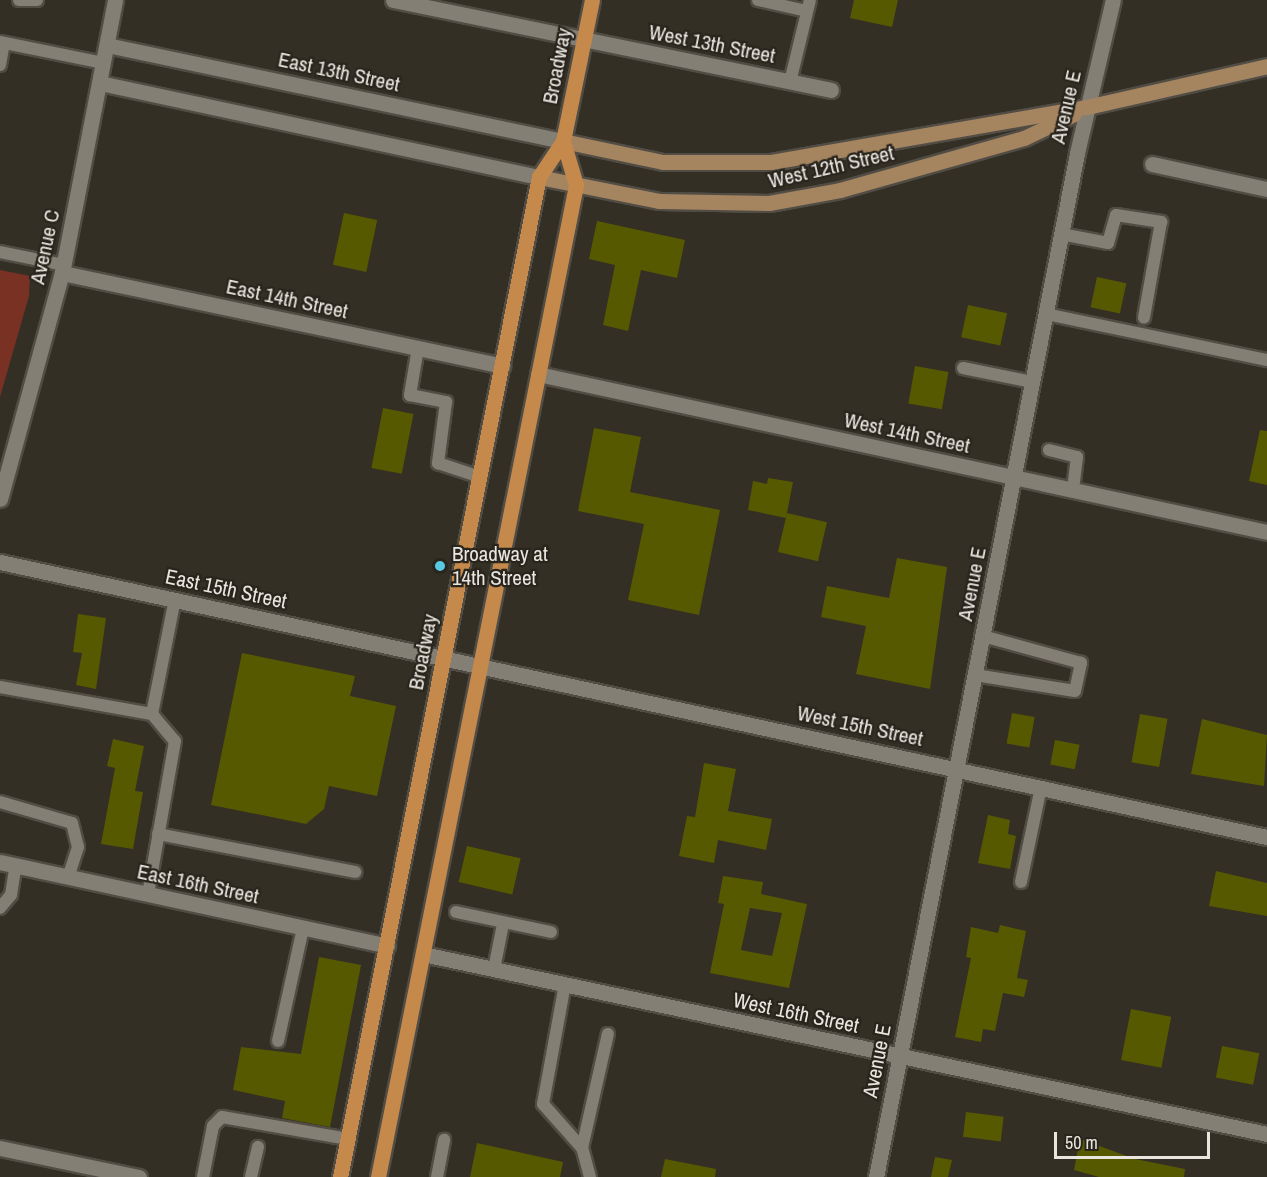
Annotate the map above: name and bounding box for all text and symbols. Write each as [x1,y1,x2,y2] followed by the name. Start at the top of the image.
[647,19,777,69] street label: West 13th Street
[537,26,577,106] street label: Broadway
[276,47,402,97] street label: East 13th Street
[1045,68,1087,146] street label: Avenue E
[766,140,896,194] street label: West 12th Street
[25,208,65,286] street label: Avenue C
[224,274,350,324] street label: East 14th Street
[842,407,972,459] street label: West 14th Street
[452,541,548,591] place label: Broadway at 14th Street
[953,545,991,623] street label: Avenue E
[433,559,447,573] marker: Broadway at 14th Street
[163,564,289,614] street label: East 15th Street
[403,612,443,692] street label: Broadway
[795,700,925,752] street label: West 15th Street
[135,859,261,909] street label: East 16th Street
[731,987,861,1039] street label: West 16th Street
[858,1022,896,1100] street label: Avenue E
[1057,1120,1213,1158] scale bar
[1065,1130,1098,1155] text: 50 m

